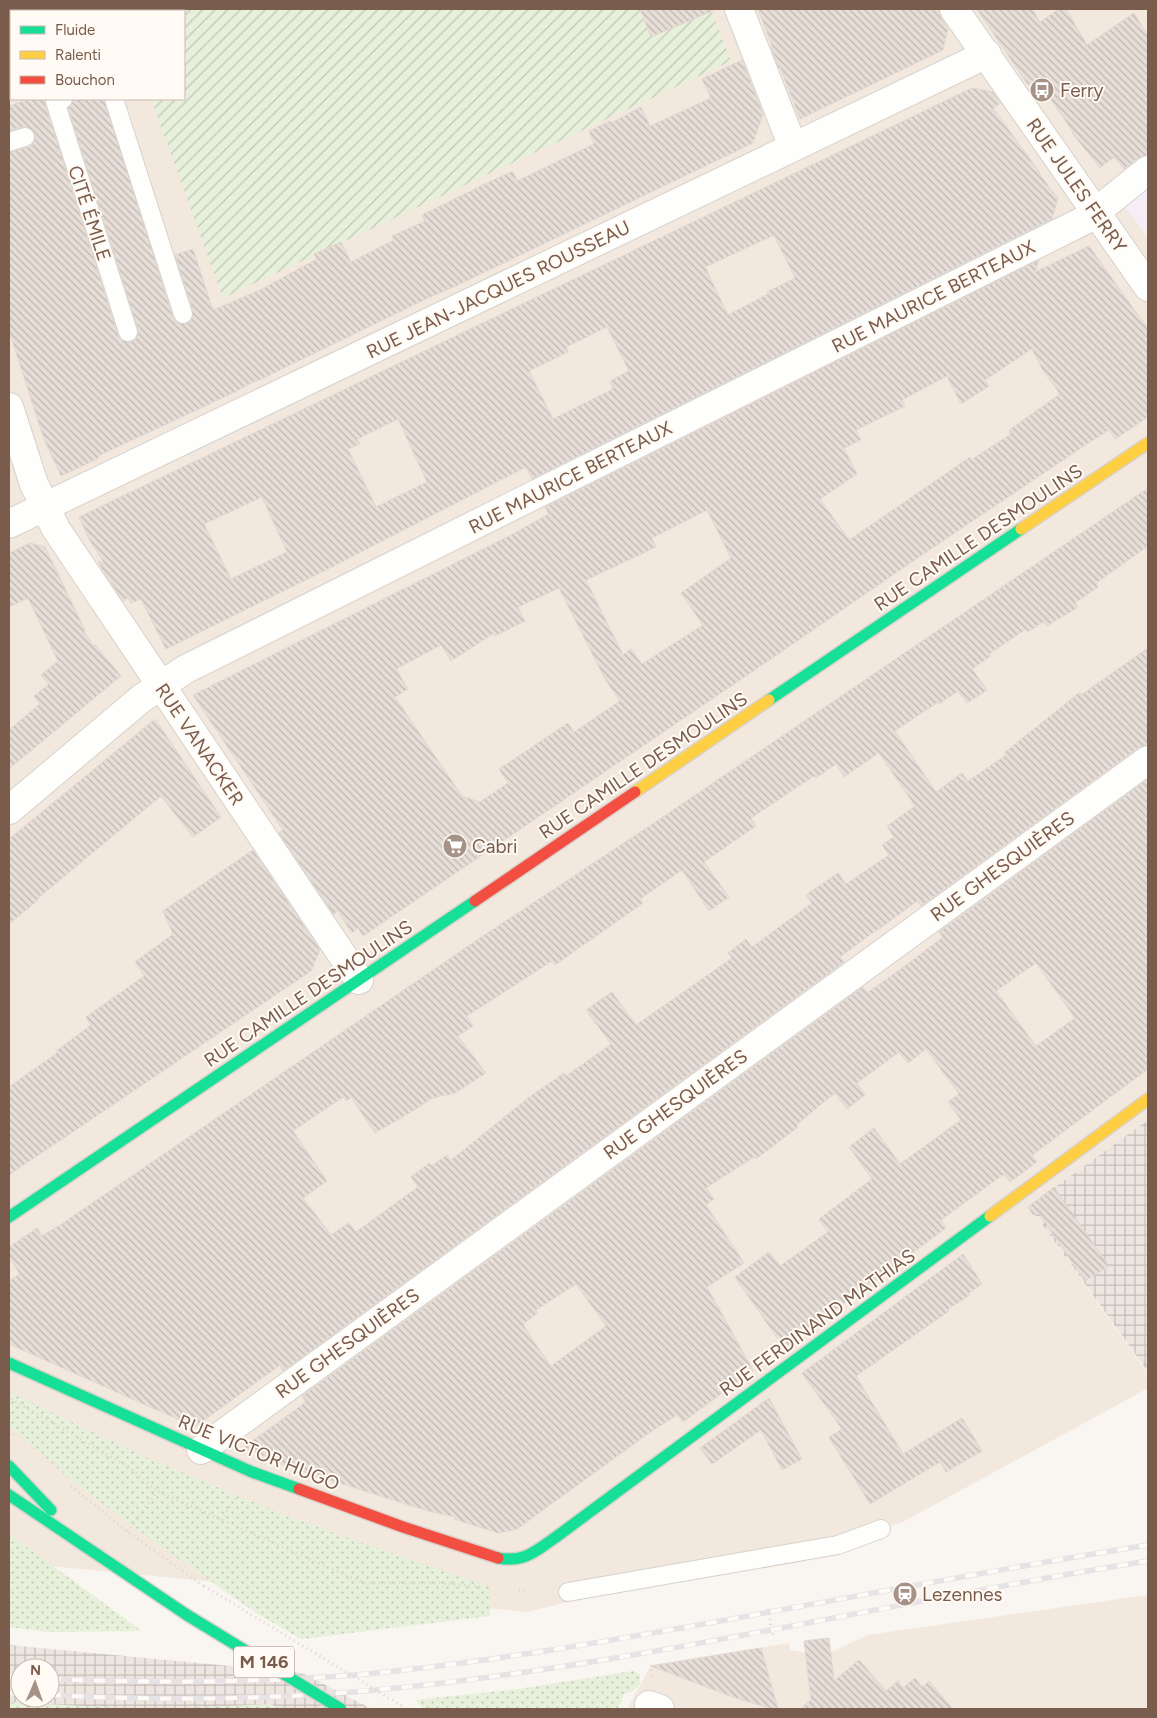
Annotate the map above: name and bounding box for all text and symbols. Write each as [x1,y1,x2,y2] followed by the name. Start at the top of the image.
[10,10,185,100] legend
[55,21,95,39] text: Fluide
[55,46,101,64] text: Ralenti
[55,71,115,89] text: Bouchon
[1029,77,1055,103] bus stop icon: Ferry
[1060,79,1103,102] place label: Ferry
[1022,114,1132,257] street label: RUE JULES FERRY
[63,163,116,264] street label: CITÉ ÉMILE
[363,215,634,363] street label: RUE JEAN-JACQUES ROUSSEAU
[828,235,1039,358] street label: RUE MAURICE BERTEAUX
[465,416,676,539] street label: RUE MAURICE BERTEAUX
[870,459,1087,616] street label: RUE CAMILLE DESMOULINS
[150,679,249,810] street label: RUE VANACKER
[535,687,752,844] street label: RUE CAMILLE DESMOULINS
[926,806,1079,926] street label: RUE GHESQUIÈRES
[442,833,468,859] supermarket icon: Cabri
[472,835,517,858] place label: Cabri
[200,915,417,1072] street label: RUE CAMILLE DESMOULINS
[599,1044,752,1164] street label: RUE GHESQUIÈRES
[715,1244,920,1401] street label: RUE FERDINAND MATHIAS
[271,1283,424,1403] street label: RUE GHESQUIÈRES
[175,1410,343,1495] street label: RUE VICTOR HUGO
[892,1581,918,1607] station icon: Lezennes
[922,1583,1003,1606] place label: Lezennes
[234,1646,294,1678] road number: M 146
[10,1658,60,1708] north arrow
[30,1662,41,1679] text: N

